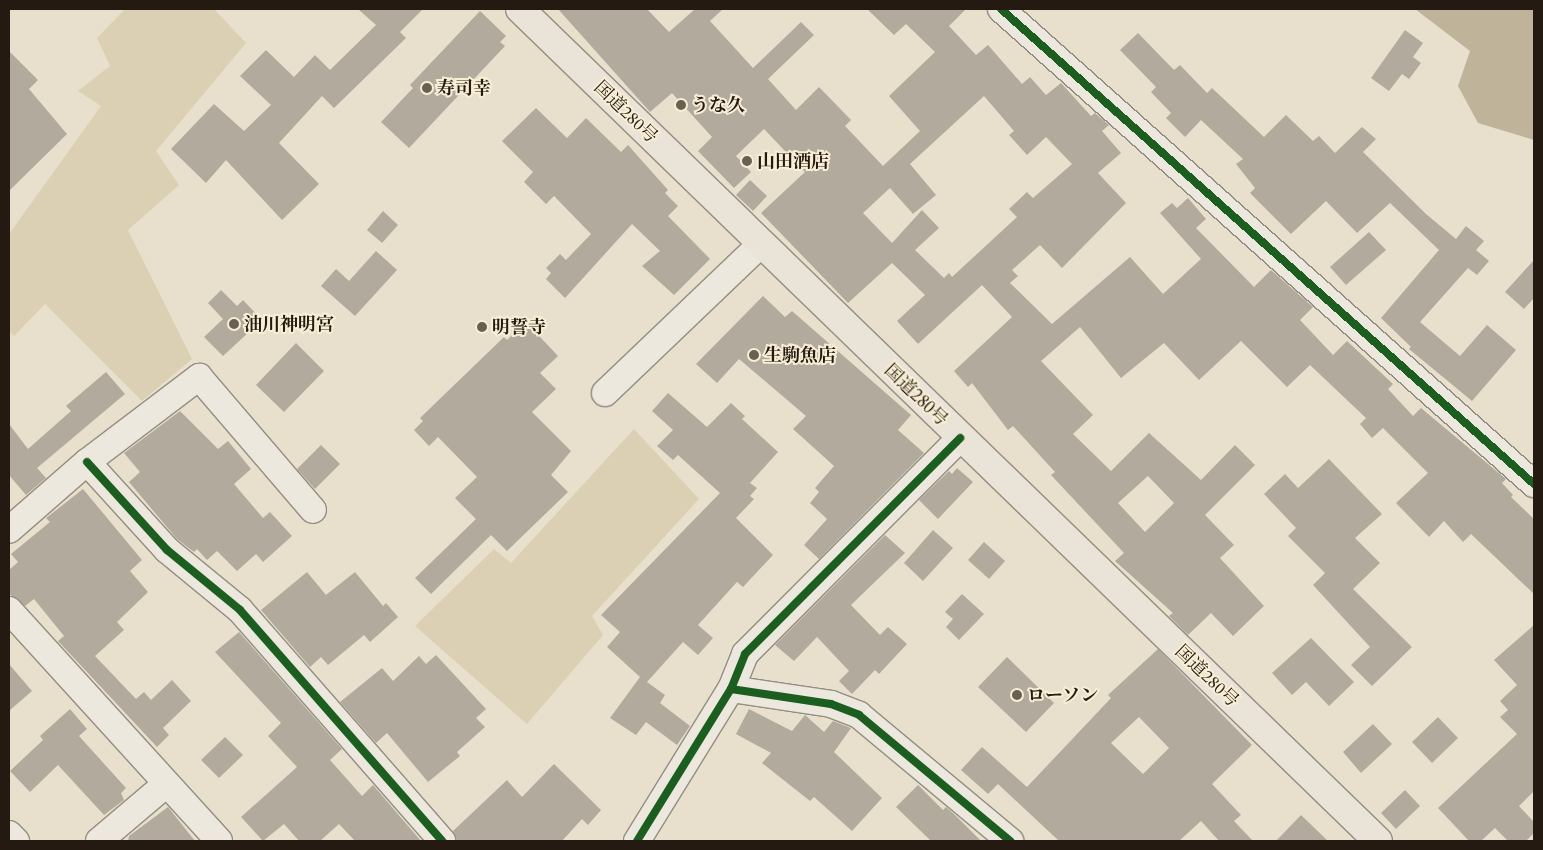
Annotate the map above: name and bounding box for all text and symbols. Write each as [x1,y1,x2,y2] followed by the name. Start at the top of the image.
[590,76,662,148] street label: 国道280号
[437,77,491,99] place label: 寿司幸
[421,82,433,94] marker: 寿司幸
[691,94,745,116] place label: うな久
[675,99,687,111] marker: うな久
[757,150,829,172] place label: 山田酒店
[741,155,753,167] marker: 山田酒店
[244,313,334,335] place label: 油川神明宮
[492,316,546,338] place label: 明誓寺
[228,318,240,330] marker: 油川神明宮
[476,321,488,333] marker: 明誓寺
[764,344,836,366] place label: 生駒魚店
[748,349,760,361] marker: 生駒魚店
[880,359,952,431] street label: 国道280号
[1171,640,1243,712] street label: 国道280号
[1027,684,1099,706] place label: ローソン
[1011,689,1023,701] marker: ローソン

